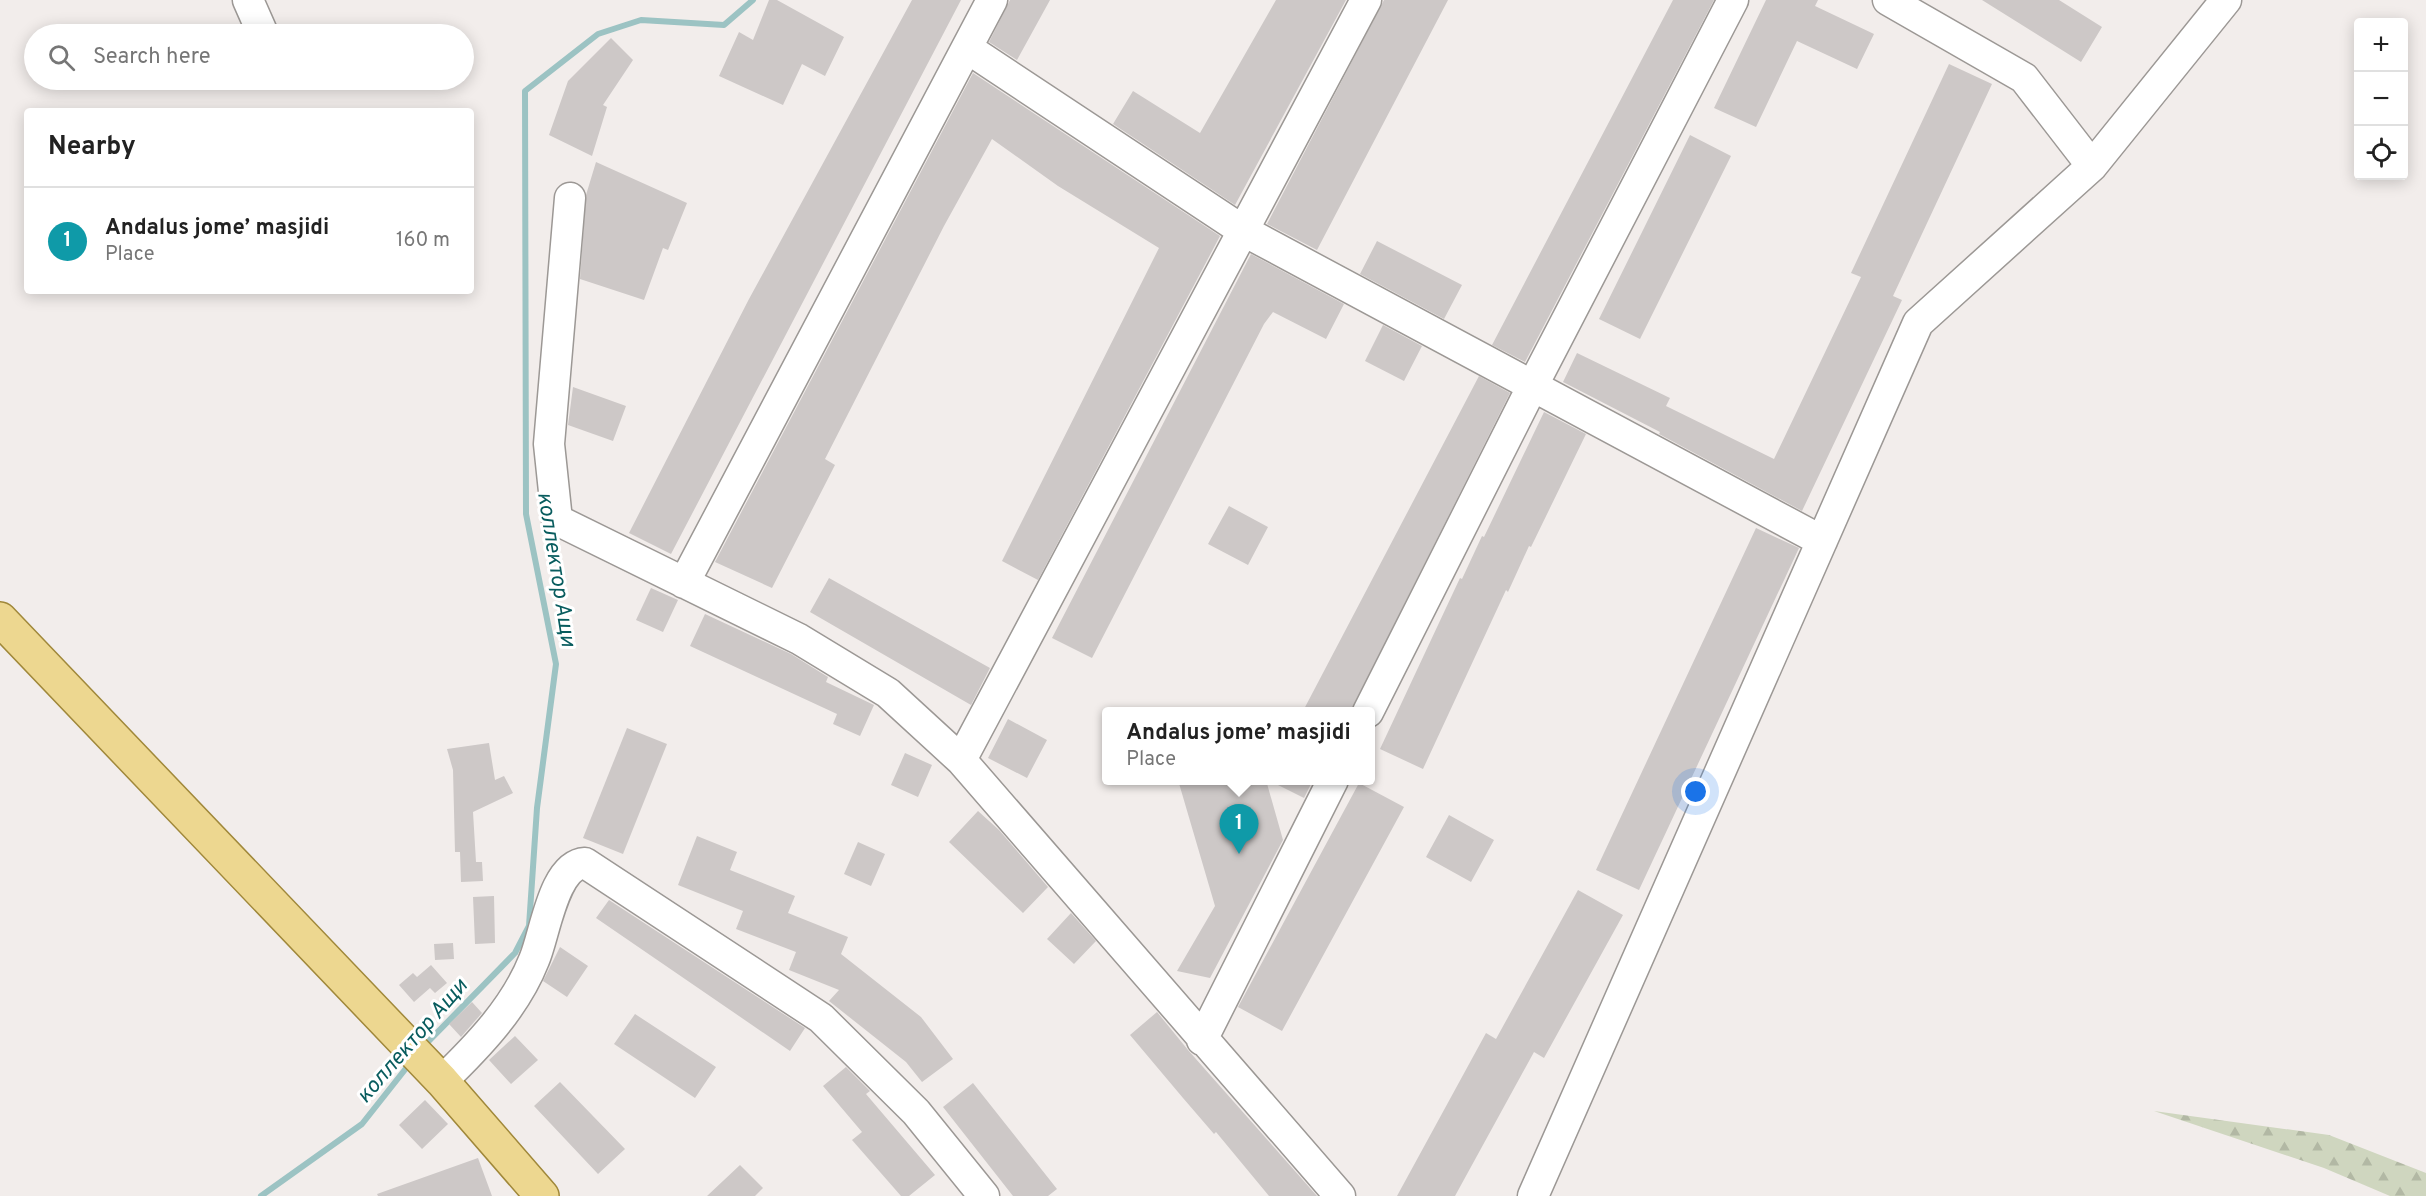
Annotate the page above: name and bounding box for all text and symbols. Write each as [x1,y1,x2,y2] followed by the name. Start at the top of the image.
[2354,18,2408,180] map controls
[2354,18,2408,72] button: +
[24,24,474,90] search box
[45,41,78,74] icon: search
[93,44,211,71] text: Search here
[2354,72,2408,126] button: −
[2354,126,2408,180] button: locate
[48,131,136,164] text: Nearby
[105,215,329,242] text: Andalus jome’ masjidi
[64,228,72,254] text: 1
[396,228,450,254] text: 160 m
[105,242,155,268] text: Place
[530,490,581,649] water label: коллектор Ащи
[1102,707,1375,785] popup
[1126,720,1351,747] text: Andalus jome’ masjidi
[1126,747,1176,773] text: Place
[1681,777,1710,806] your location
[1220,804,1258,854] pin: 1
[351,974,475,1109] water label: коллектор Ащи

